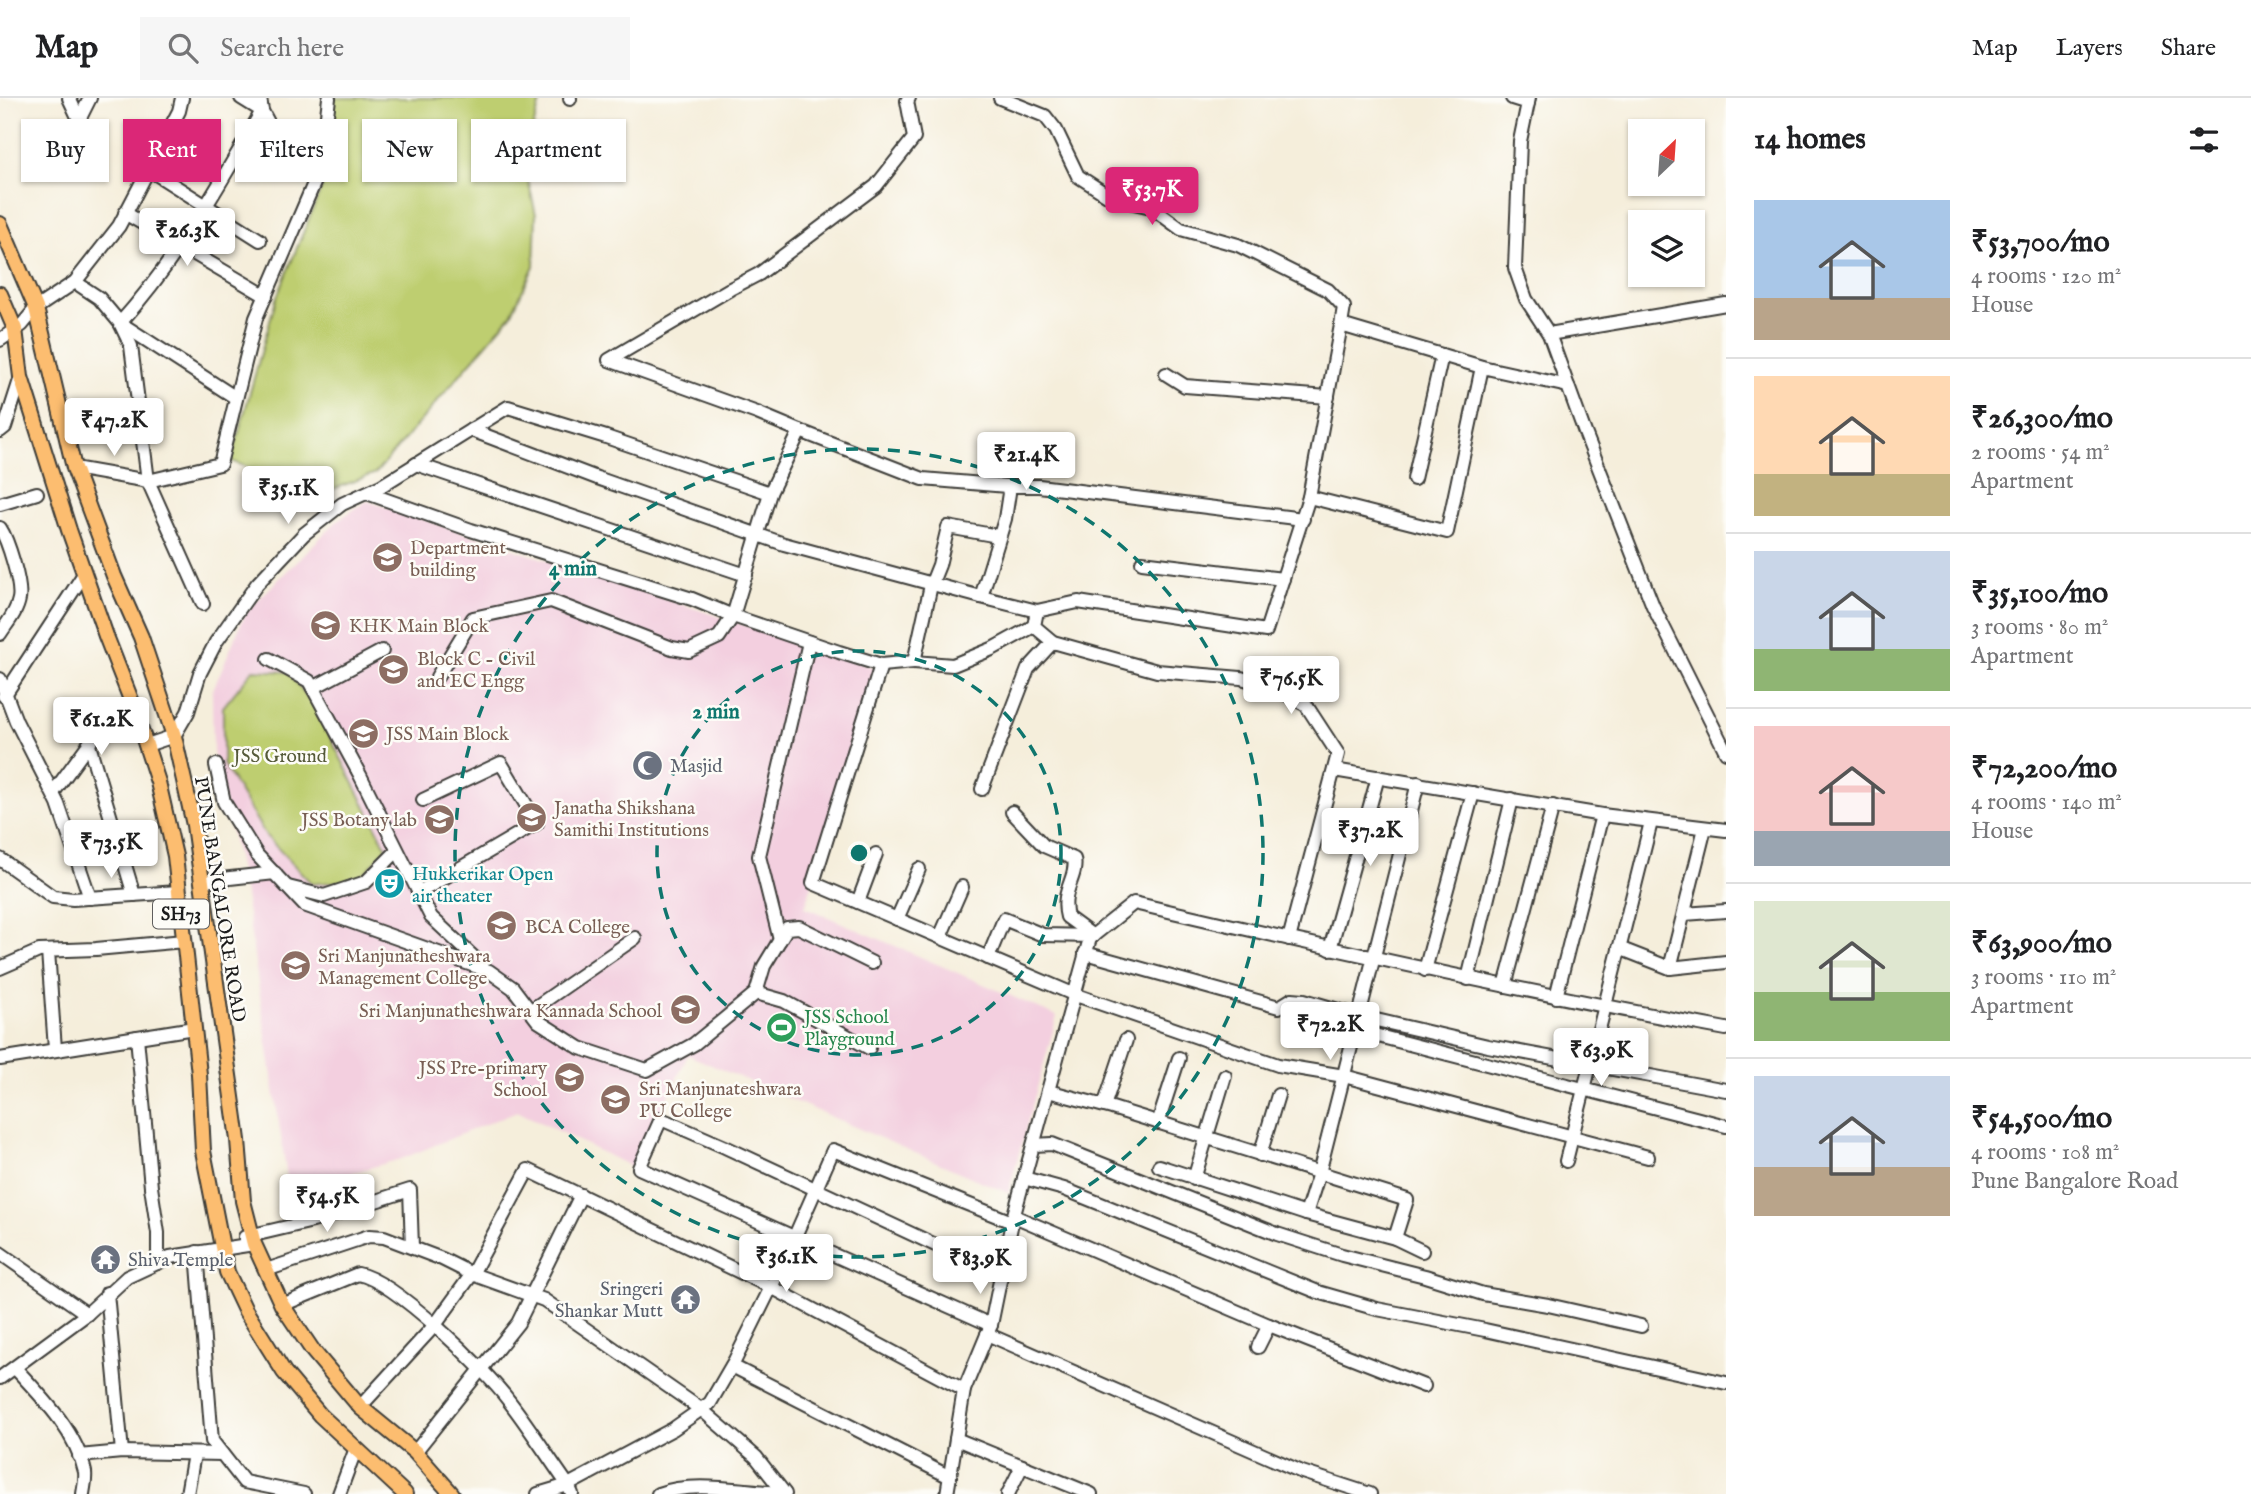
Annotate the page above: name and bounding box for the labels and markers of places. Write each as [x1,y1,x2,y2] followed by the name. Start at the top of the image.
[1095,167,1209,227] pin: ₹53.7K
[130,208,244,268] pin: ₹26.3K
[57,398,171,458] pin: ₹47.2K
[969,432,1083,492] pin: ₹21.4K
[231,466,345,526] pin: ₹35.1K
[410,537,506,583] place label: Department building
[370,541,404,575] school or university icon: Department building
[309,608,343,642] school or university icon: KHK Main Block
[349,615,489,639] place label: KHK Main Block
[417,648,536,694] place label: Block C - Civil and EC Engg
[377,652,411,686] school or university icon: Block C - Civil and EC Engg
[1234,656,1348,716] pin: ₹76.5K
[44,698,158,757] pin: ₹61.2K
[346,716,380,750] school or university icon: JSS Main Block
[384,723,510,747] place label: JSS Main Block
[630,748,664,782] mosque icon: Masjid
[670,755,723,779] place label: Masjid
[552,797,709,843] place label: Janatha Shikshana Samithi Institutions
[514,801,548,835] school or university icon: Janatha Shikshana Samithi Institutions
[423,802,457,836] school or university icon: JSS Botany lab
[1313,808,1427,868] pin: ₹37.2K
[299,809,417,833] place label: JSS Botany lab
[54,820,168,880] pin: ₹73.5K
[847,841,871,865] centre of rings
[412,863,553,909] place label: Hukkerikar Open air theater
[372,867,406,901] theatre icon: Hukkerikar Open air theater
[485,909,519,943] school or university icon: BCA College
[525,916,630,940] place label: BCA College
[318,945,491,991] place label: Sri Manjunatheshwara Management College
[278,949,312,983] school or university icon: Sri Manjunatheshwara Management College
[668,993,702,1027] school or university icon: Sri Manjunatheshwara Kannada School
[359,1000,663,1024] place label: Sri Manjunatheshwara Kannada School
[1273,1002,1387,1062] pin: ₹72.2K
[802,1006,896,1052] place label: JSS School Playground
[764,1010,798,1044] sports icon: JSS School Playground
[1544,1028,1658,1088] pin: ₹63.9K
[417,1057,548,1103] place label: JSS Pre-primary School
[553,1061,587,1095] school or university icon: JSS Pre-primary School
[639,1078,802,1124] place label: Sri Manjunateshwara PU College
[599,1082,633,1116] school or university icon: Sri Manjunateshwara PU College
[270,1174,384,1234] pin: ₹54.5K
[729,1234,843,1294] pin: ₹36.1K
[923,1236,1037,1296] pin: ₹83.9K
[88,1242,122,1276] temple icon: Shiva Temple
[128,1249,233,1273] place label: Shiva Temple
[555,1278,663,1324] place label: Sringeri Shankar Mutt
[669,1282,703,1316] temple icon: Sringeri Shankar Mutt

